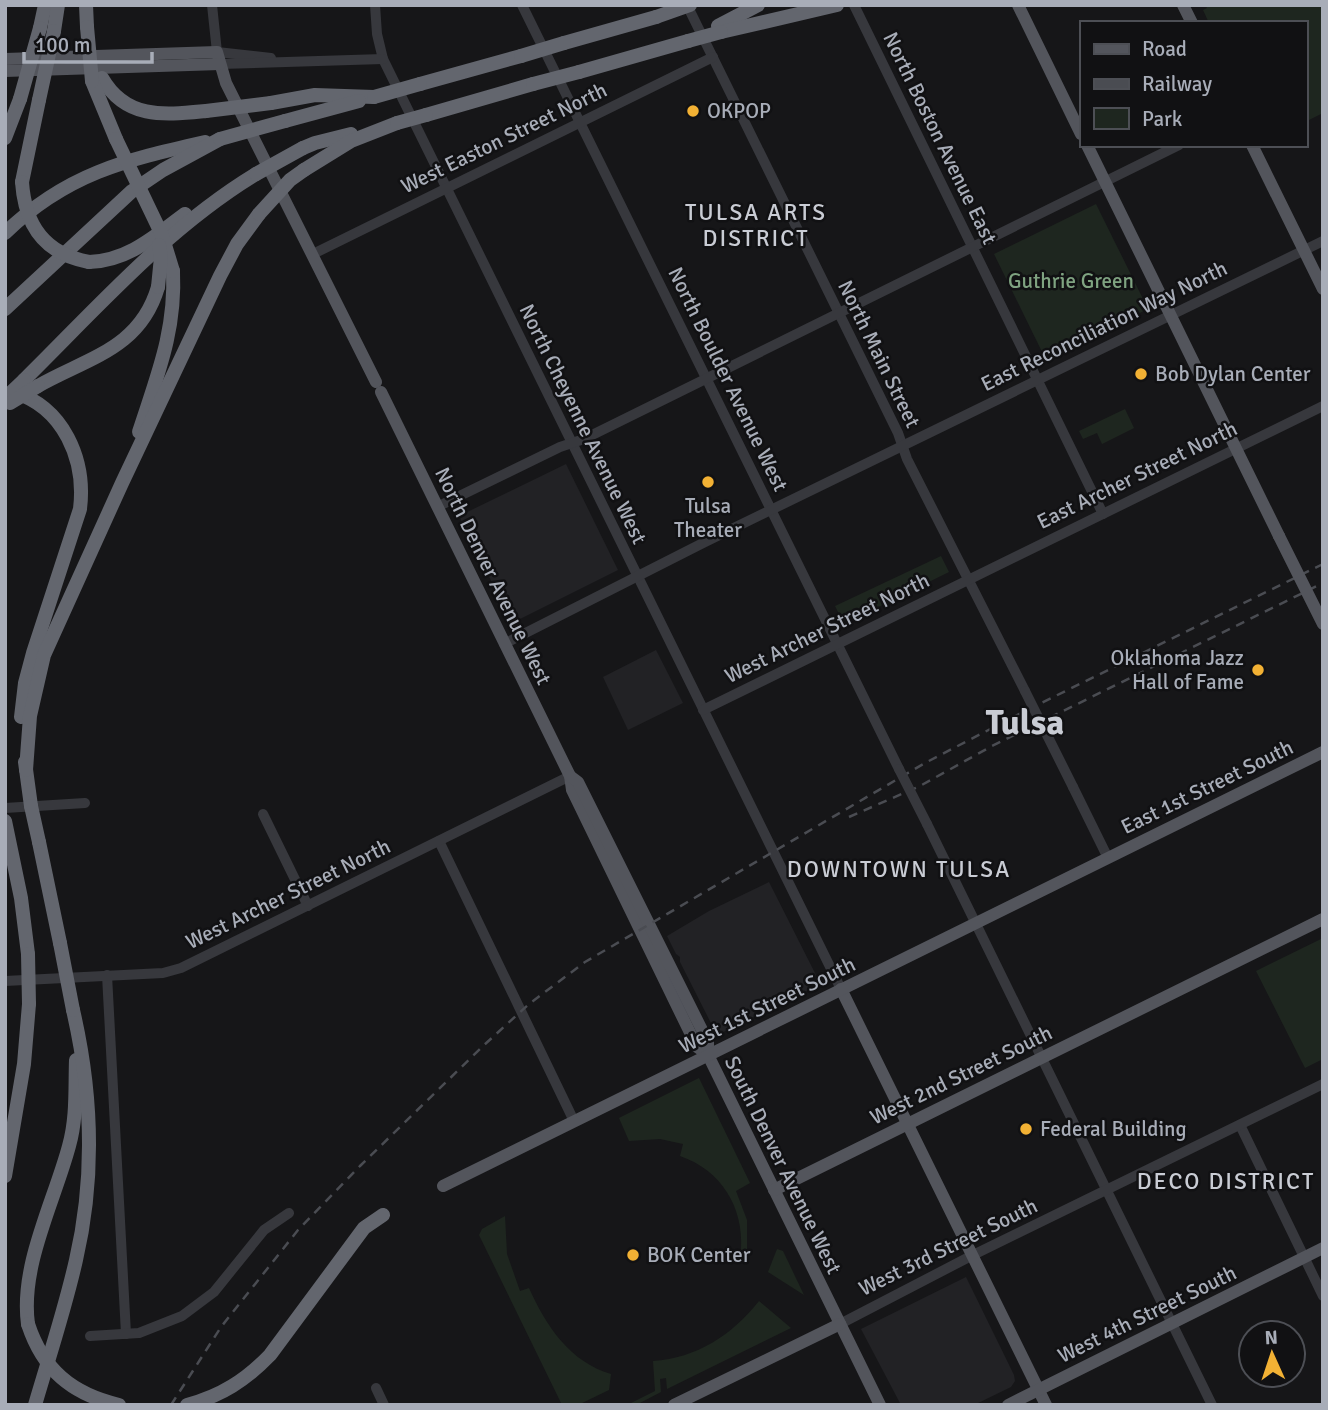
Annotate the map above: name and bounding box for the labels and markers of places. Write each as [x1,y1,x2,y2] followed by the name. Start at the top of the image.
[707,98,771,124] place label: OKPOP
[685,103,701,119] marker: OKPOP
[1155,361,1311,387] place label: Bob Dylan Center
[1133,366,1149,382] marker: Bob Dylan Center
[700,474,716,490] marker: Tulsa Theater
[674,493,742,543] place label: Tulsa Theater
[1110,645,1244,695] place label: Oklahoma Jazz Hall of Fame
[1250,662,1266,678] marker: Oklahoma Jazz Hall of Fame
[1040,1116,1187,1142] place label: Federal Building
[1018,1121,1034,1137] marker: Federal Building
[647,1242,751,1268] place label: BOK Center
[625,1247,641,1263] marker: BOK Center

